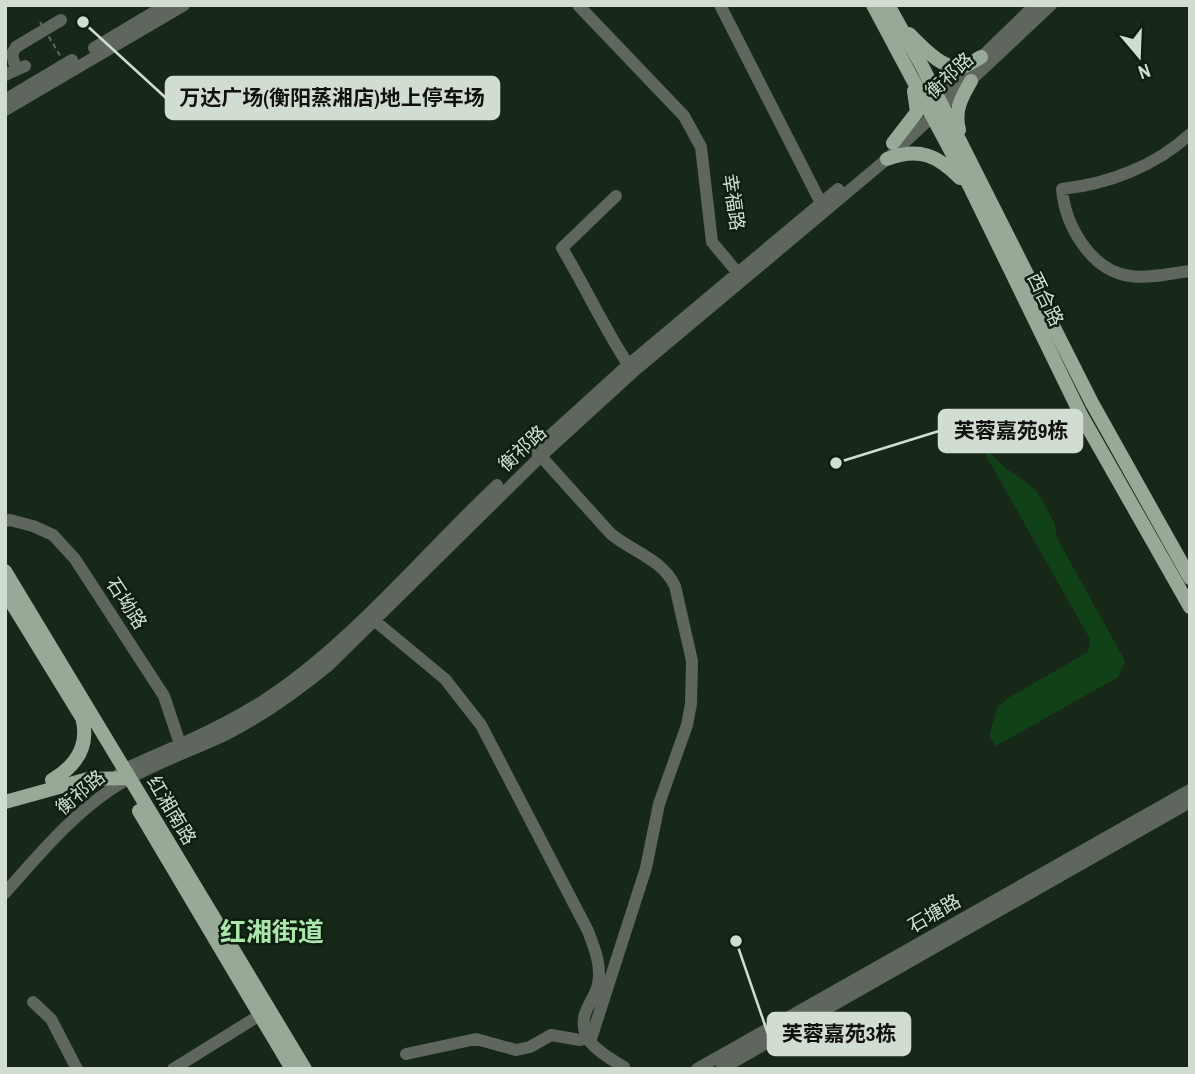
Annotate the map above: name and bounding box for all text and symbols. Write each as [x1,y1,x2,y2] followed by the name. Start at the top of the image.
[1104,21,1174,91] north arrow
[919,46,979,104] street label: 衡祁路
[1135,58,1154,86] text: N
[166,77,499,119] callout: 万达广场(衡阳蒸湘店)地上停车场
[179,83,485,112] text: 万达广场(衡阳蒸湘店)地上停车场
[717,172,751,232] street label: 幸福路
[1022,268,1070,330] street label: 西合路
[939,410,1082,452] callout: 芙蓉嘉苑9栋
[954,416,1068,445] text: 芙蓉嘉苑9栋
[492,419,552,477] street label: 衡祁路
[101,572,153,634] street label: 石坳路
[50,764,110,820] street label: 衡祁路
[141,771,203,849] street label: 红湘南路
[903,887,965,939] street label: 石塘路
[220,914,324,949] district label: 红湘街道
[768,1013,910,1055] callout: 芙蓉嘉苑3栋
[782,1019,896,1048] text: 芙蓉嘉苑3栋

